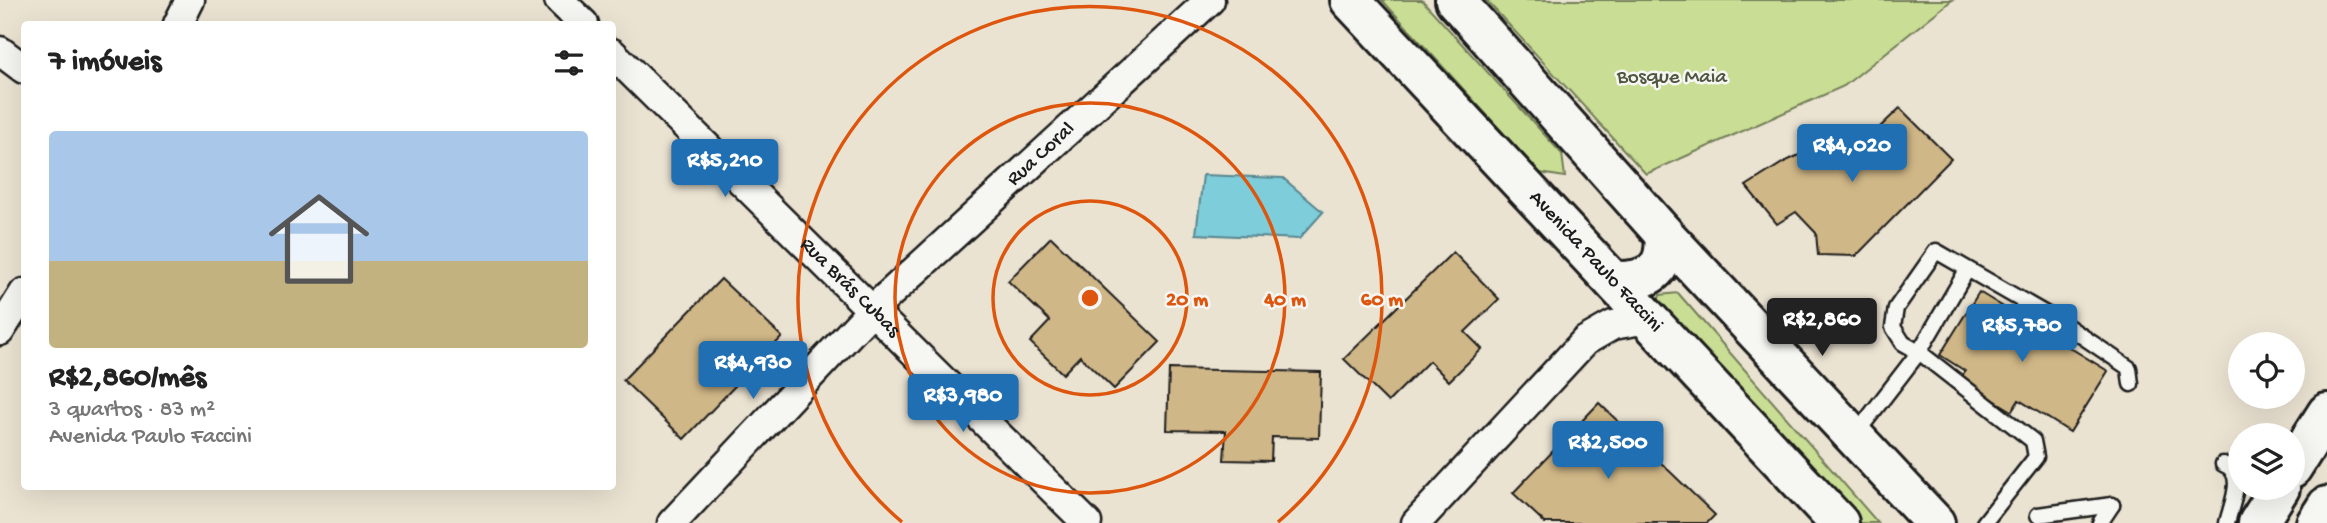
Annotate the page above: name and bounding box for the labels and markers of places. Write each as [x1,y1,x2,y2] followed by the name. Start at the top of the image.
[1787,124,1917,184] pin: R$4,020
[660,140,790,199] pin: R$5,210
[1078,286,1102,310] centre of rings
[1757,298,1887,358] pin: R$2,860
[1957,304,2087,364] pin: R$5,780
[688,342,818,401] pin: R$4,930
[898,374,1028,434] pin: R$3,980
[1543,421,1673,481] pin: R$2,500

